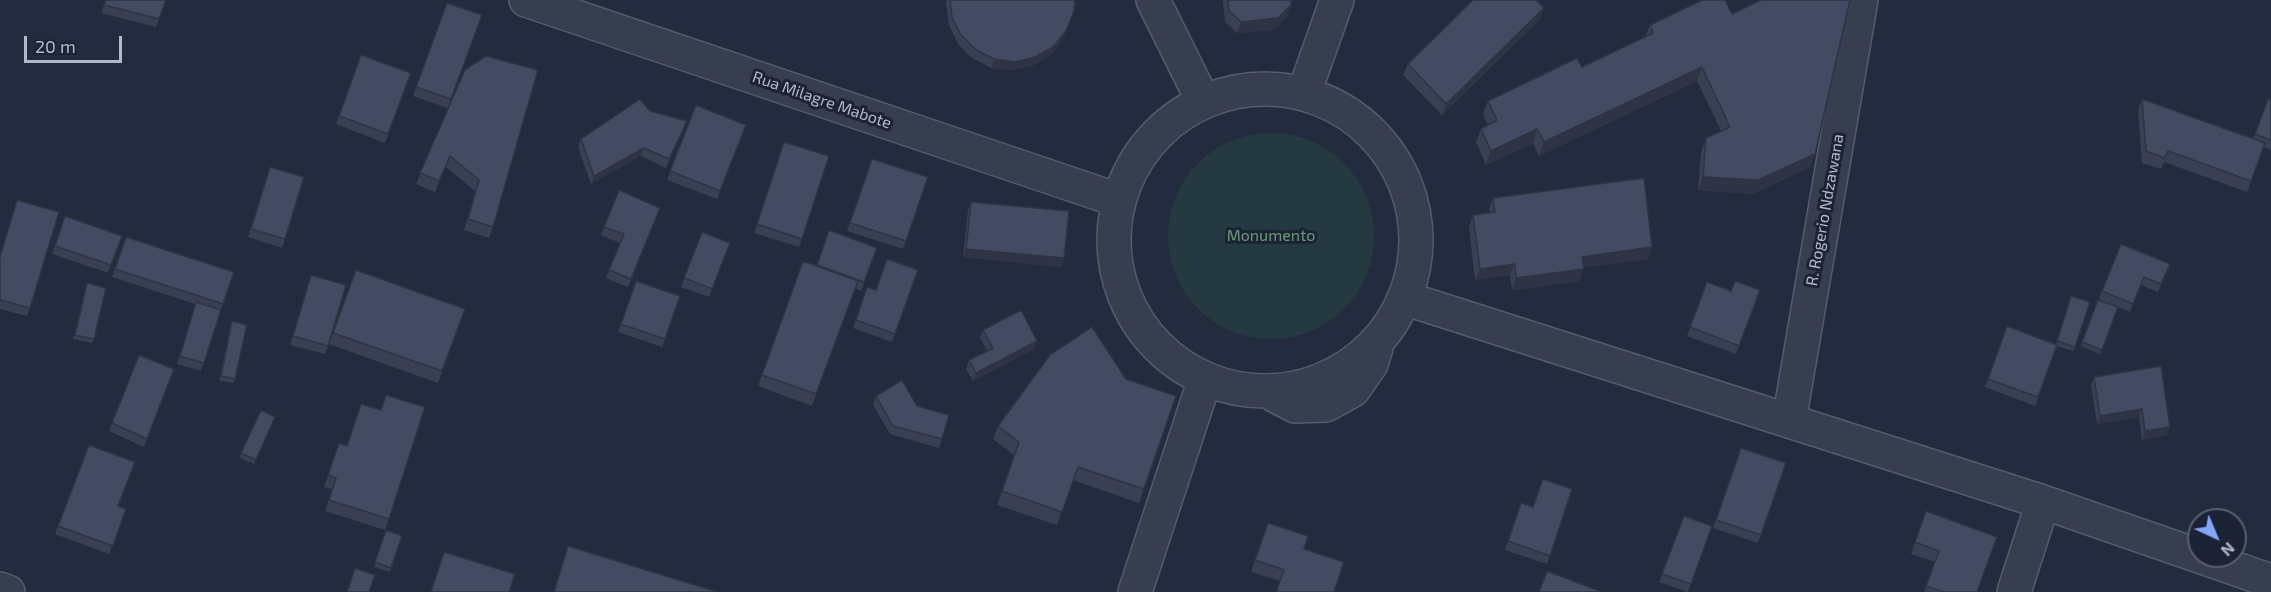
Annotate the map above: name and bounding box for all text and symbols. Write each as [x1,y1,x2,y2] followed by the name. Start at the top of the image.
[27,24,124,62] scale bar
[35,35,76,57] text: 20 m
[750,67,894,133] street label: Rua Milagre Mabote
[1802,133,1848,287] street label: R. Rogerio Ndzawana
[1227,226,1315,246] park label: Monumento
[2187,508,2247,568] north arrow
[2218,539,2239,561] text: N

